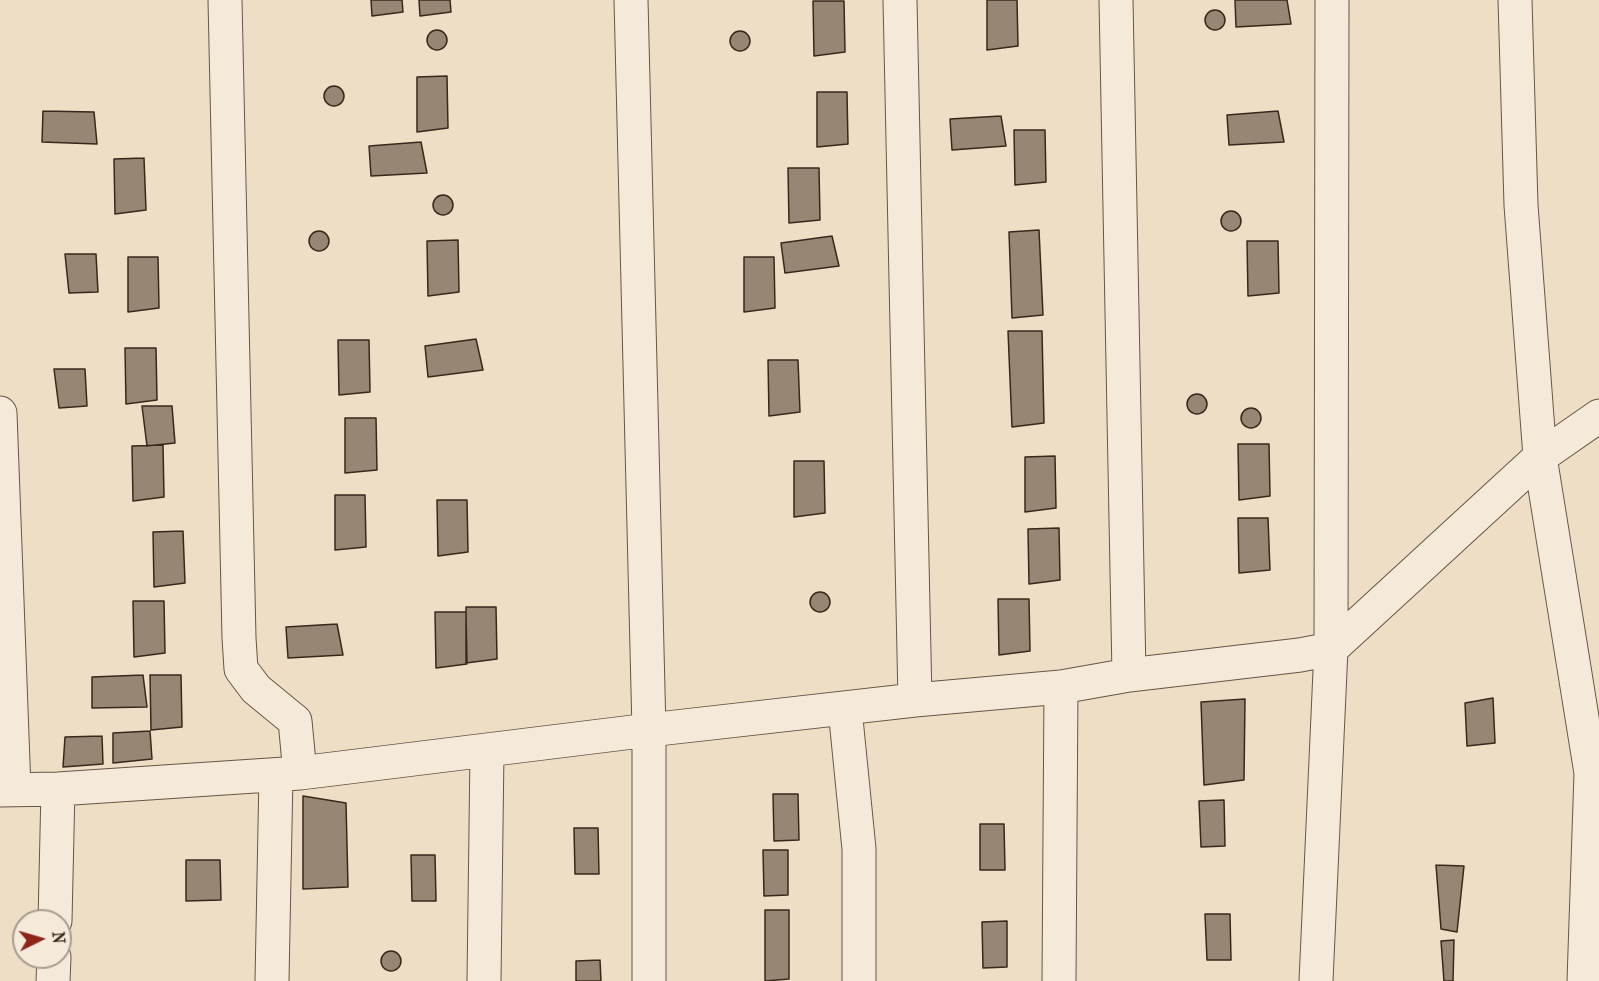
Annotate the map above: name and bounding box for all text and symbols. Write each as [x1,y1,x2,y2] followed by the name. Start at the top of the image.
[12,909,72,969] north arrow
[48,931,68,944] text: N

